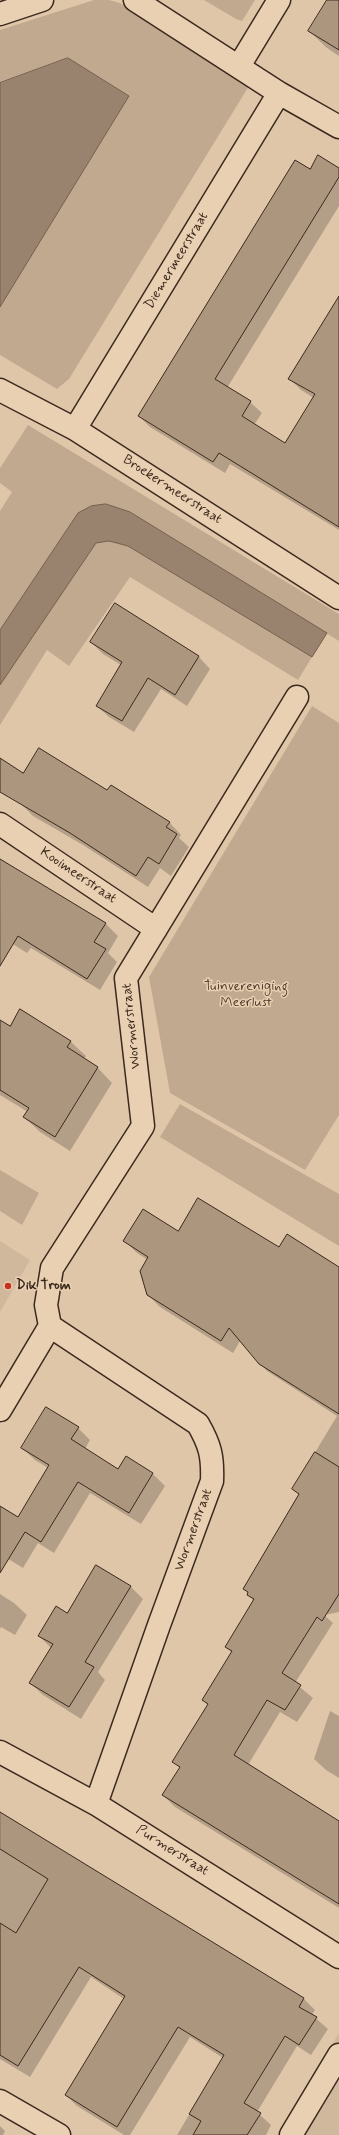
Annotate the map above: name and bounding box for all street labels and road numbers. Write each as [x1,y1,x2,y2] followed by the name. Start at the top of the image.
[141,210,213,312] street label: Diemermeerstraat
[119,452,225,528] street label: Broekermeerstraat
[36,844,120,908] street label: Kooimeerstraat
[119,982,145,1070] street label: Wormerstraat
[171,1487,217,1573] street label: Wormerstraat
[133,1822,211,1880] street label: Purmerstraat

